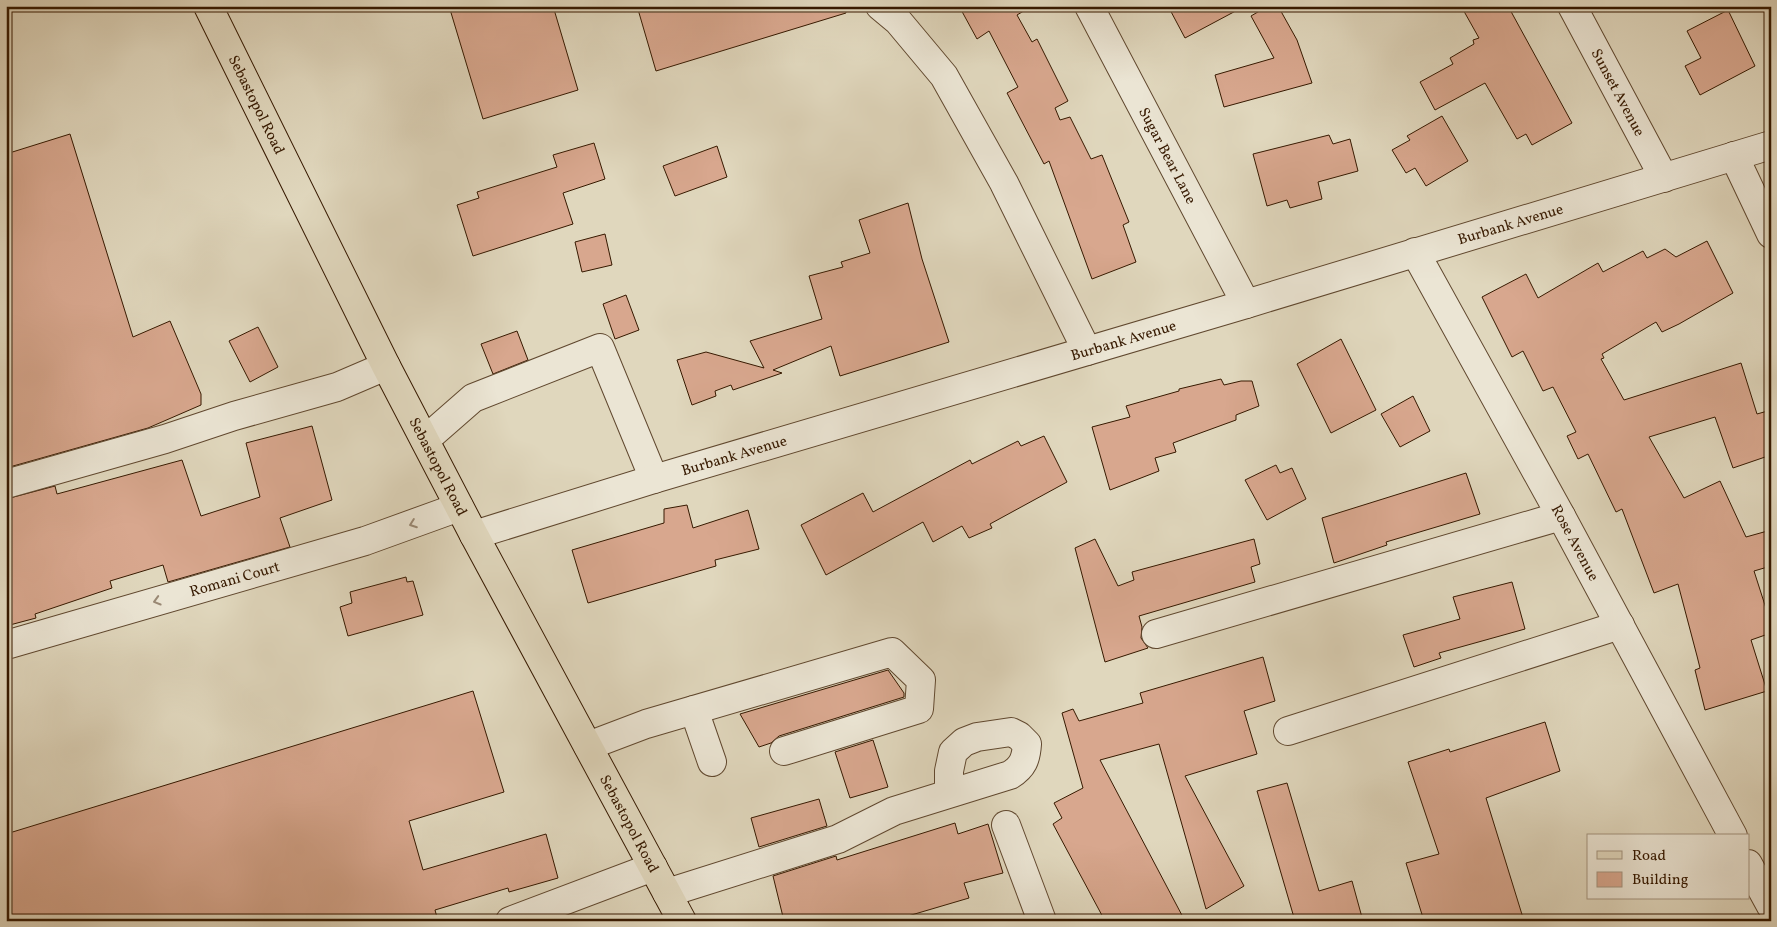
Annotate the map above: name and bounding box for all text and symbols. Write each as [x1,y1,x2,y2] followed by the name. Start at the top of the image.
[1585,46,1649,141] street label: Sunset Avenue
[222,52,289,159] street label: Sebastopol Road
[1132,104,1201,208] street label: Sugar Bear Lane
[1455,200,1566,251] street label: Burbank Avenue
[1069,316,1179,367] street label: Burbank Avenue
[403,414,471,520] street label: Sebastopol Road
[679,431,790,482] street label: Burbank Avenue
[1545,502,1603,585] street label: Rose Avenue
[409,518,418,528] one-way arrow
[187,557,283,603] street label: Romani Court
[154,596,162,606] one-way arrow
[593,772,663,877] street label: Sebastopol Road
[1587,834,1750,900] legend
[1632,846,1666,867] text: Road
[1632,870,1689,891] text: Building

